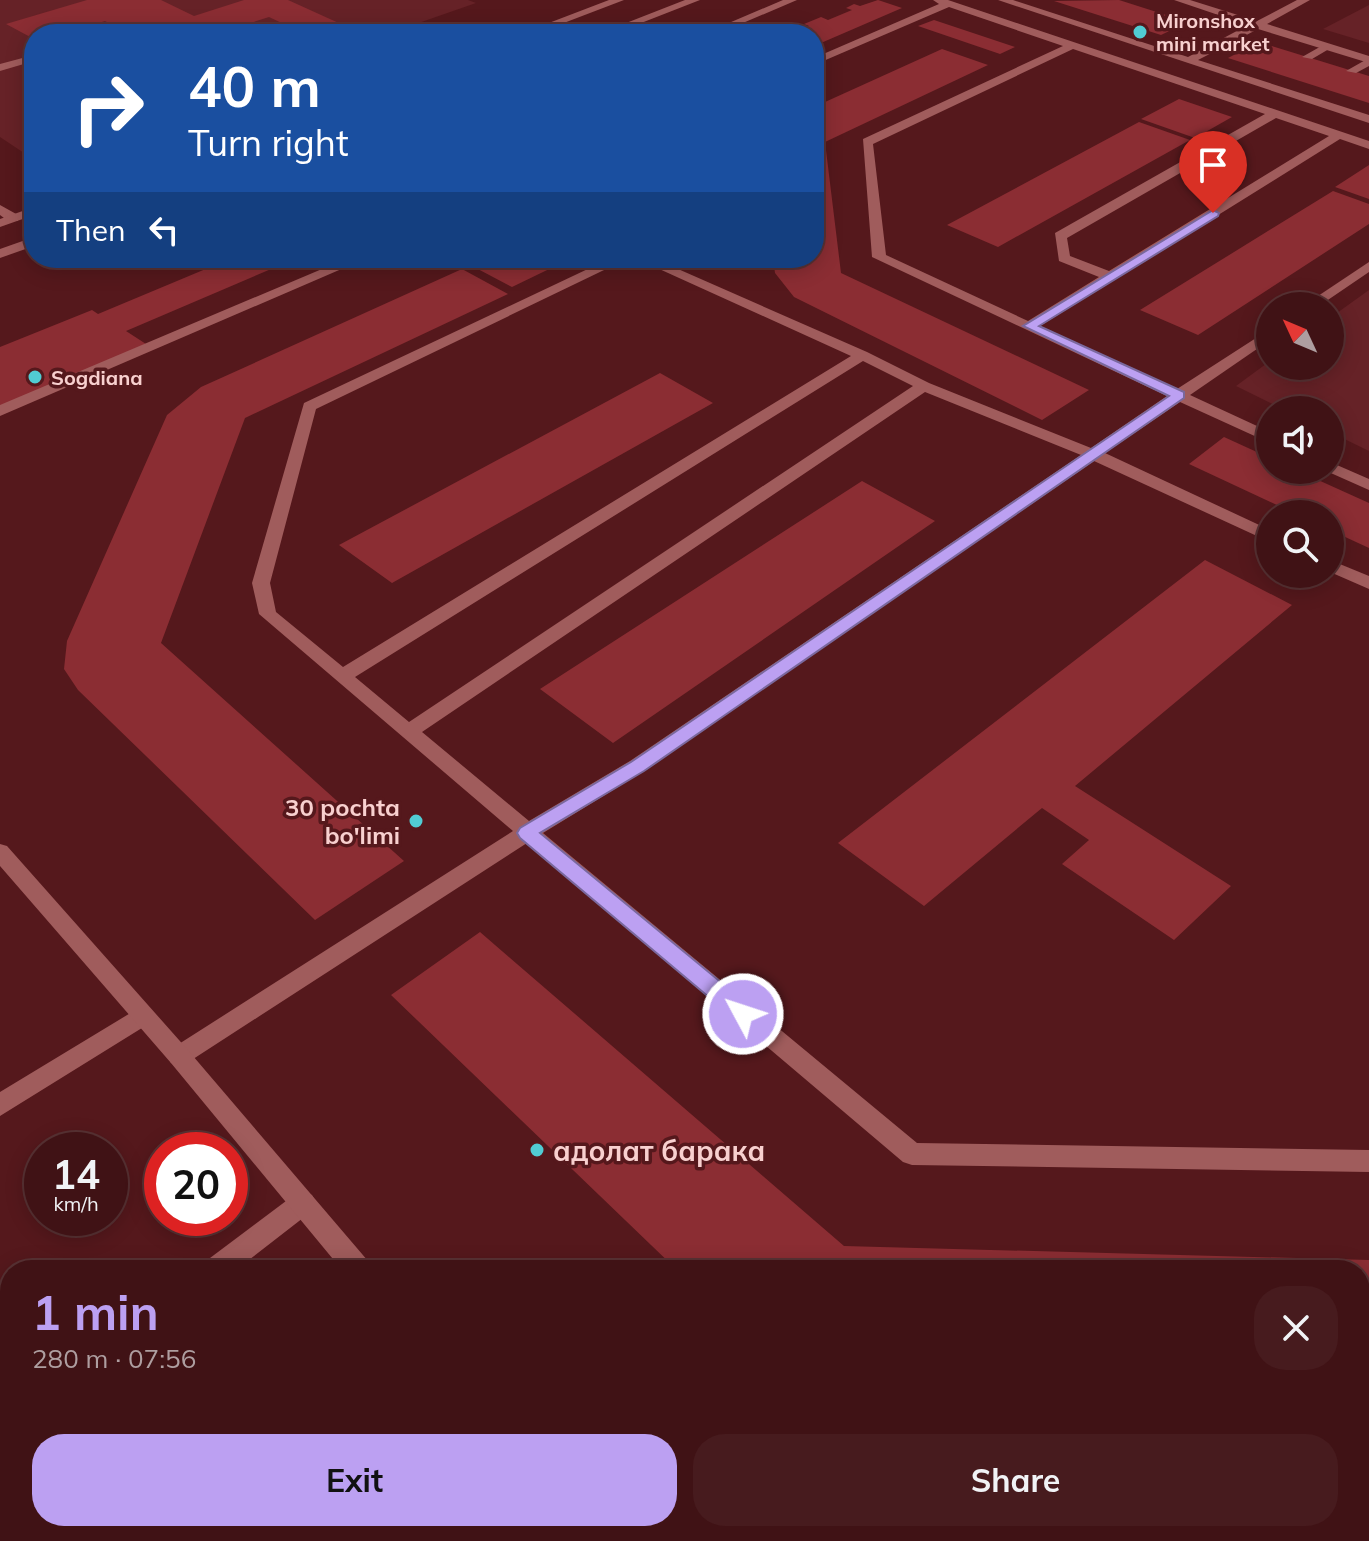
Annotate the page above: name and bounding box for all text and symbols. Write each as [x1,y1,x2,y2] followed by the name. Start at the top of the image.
[1156,8,1270,56] place label: Mironshox mini market
[1131,23,1149,41] marker: Mironshox mini market
[188,51,321,121] text: 40 m
[56,56,160,160] icon: right
[188,120,349,165] text: Turn right
[1179,131,1247,213] pin
[1191,143,1235,187] icon: arrive
[142,208,186,252] icon: left
[56,211,126,249] text: Then
[1256,292,1344,380] north arrow
[1256,292,1344,588] map controls
[51,365,143,390] place label: Sogdiana
[26,368,44,386] marker: Sogdiana
[1256,396,1344,484] button: sound
[1256,500,1344,588] button: search
[285,792,400,850] place label: 30 pochta bo'limi
[407,812,425,830] marker: 30 pochta bo'limi
[701,972,785,1056] position arrow
[144,1132,248,1236] speed limit sign: 20
[553,1133,765,1168] place label: адолат барака
[528,1141,546,1159] marker: адолат барака
[52,1149,100,1199] text: 14
[53,1191,99,1216] text: km/h
[32,1282,159,1342] text: 1 min
[1254,1286,1338,1370] button: close
[32,1342,196,1375] text: 280 m · 07:56
[32,1434,677,1526] button: Exit
[693,1434,1338,1526] button: Share

